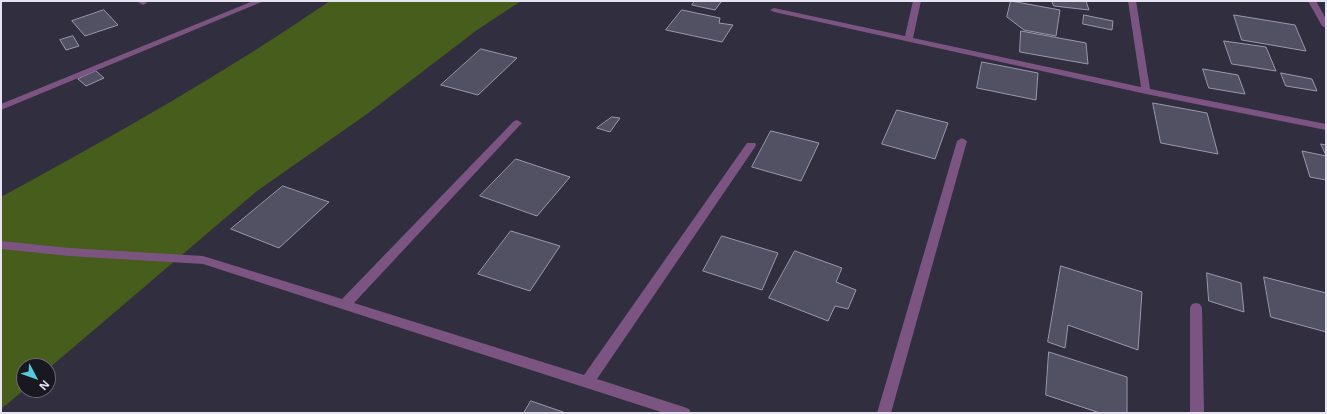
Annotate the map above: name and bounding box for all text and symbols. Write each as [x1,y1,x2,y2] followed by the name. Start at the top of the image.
[16,358,56,398] north arrow
[36,377,53,394] text: N

